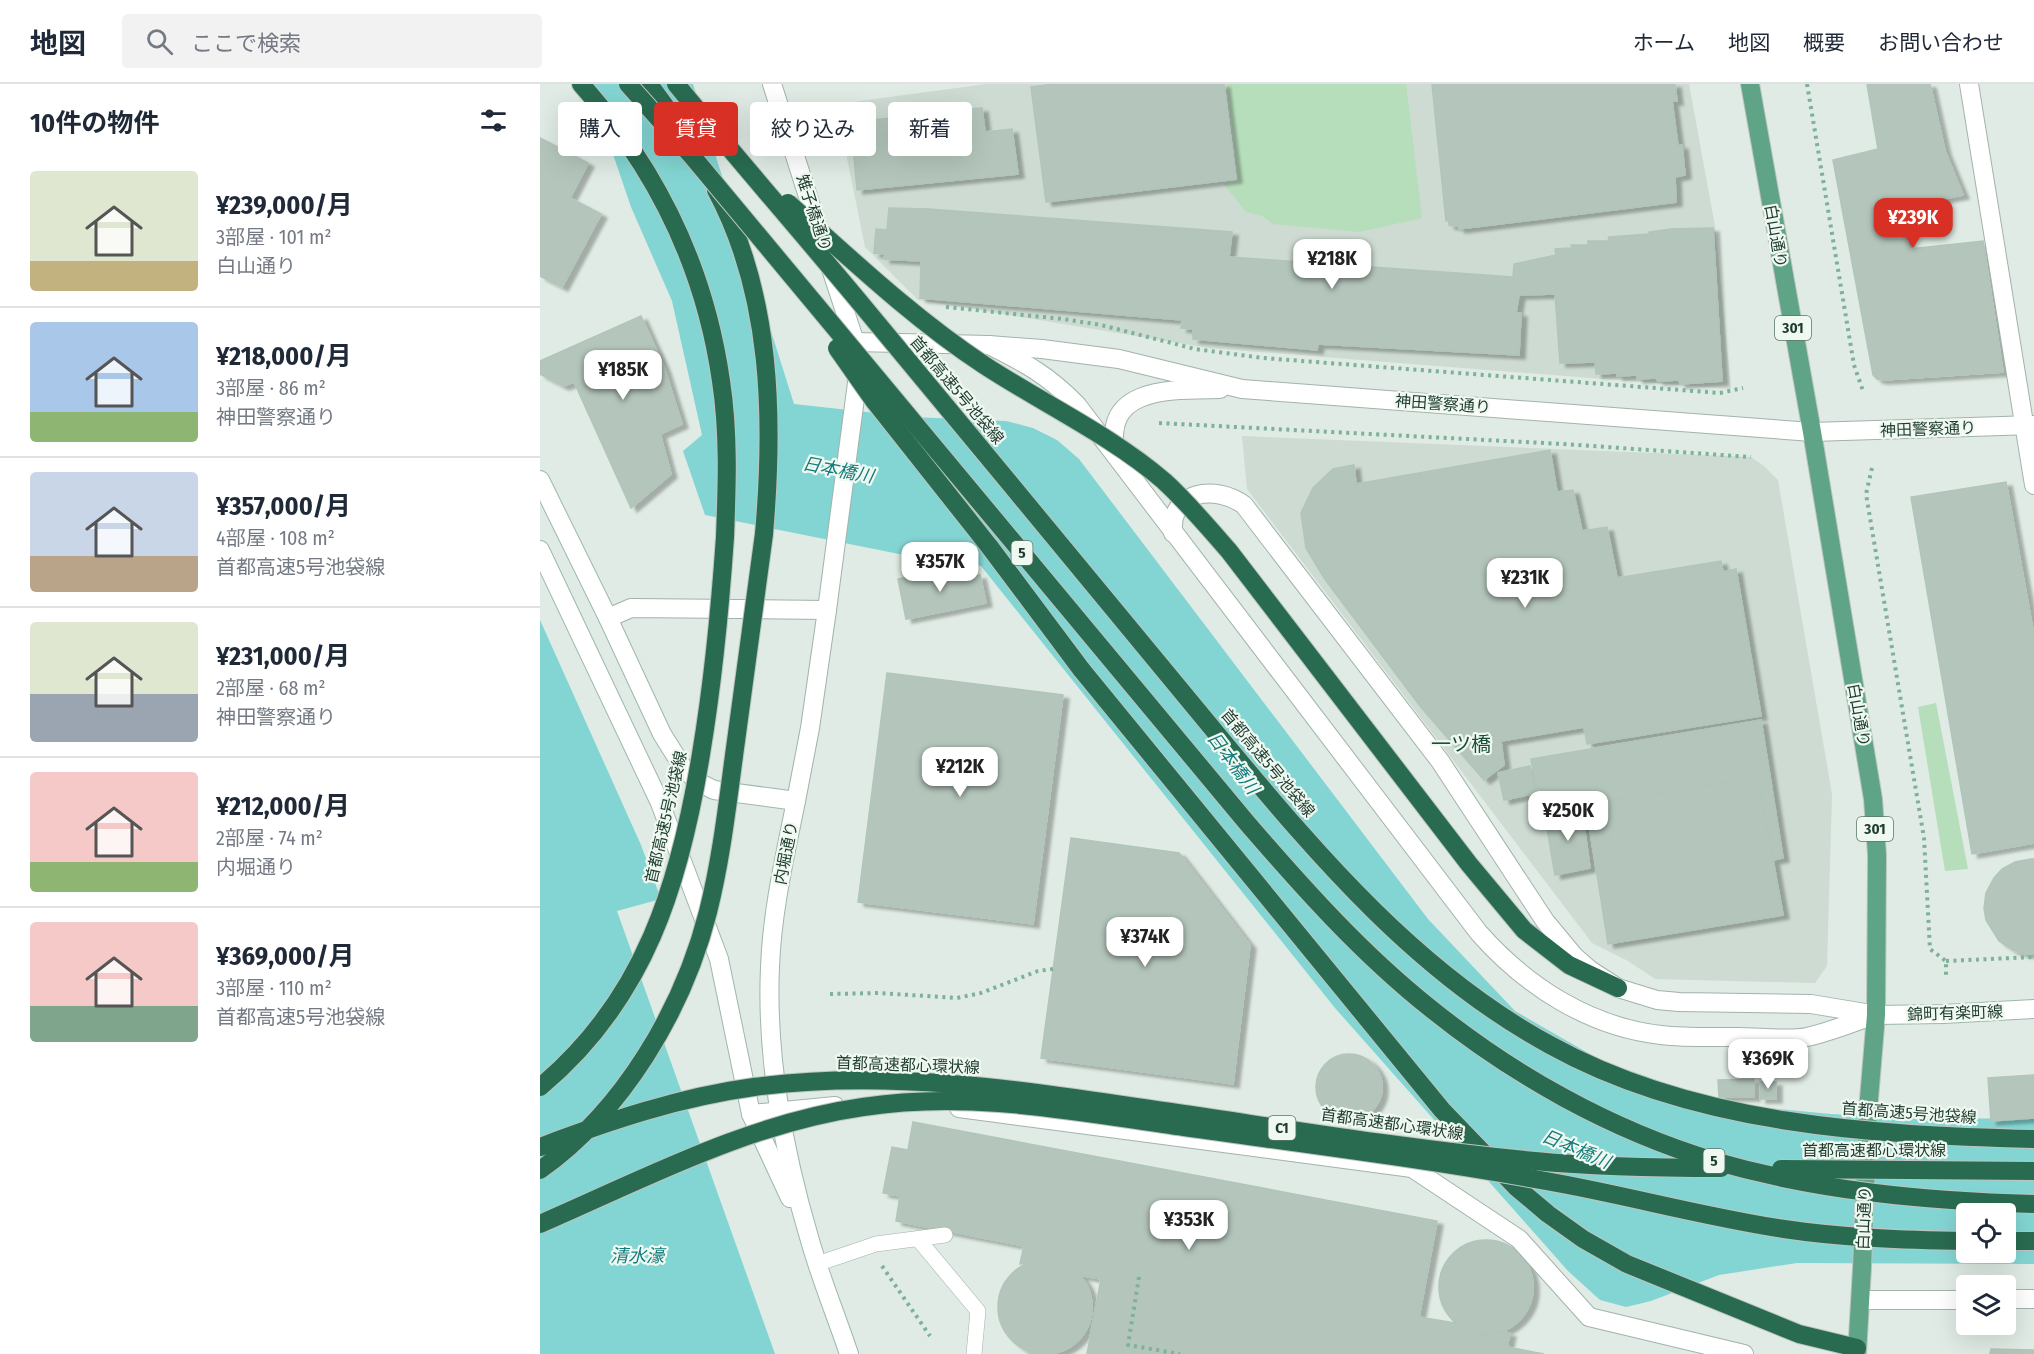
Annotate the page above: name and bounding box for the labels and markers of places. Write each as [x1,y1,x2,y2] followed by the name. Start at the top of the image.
[1871,198,1955,249] pin: ¥239K
[1290,239,1374,290] pin: ¥218K
[581,350,665,401] pin: ¥185K
[898,542,982,593] pin: ¥357K
[1483,558,1567,609] pin: ¥231K
[918,747,1002,798] pin: ¥212K
[1526,791,1610,842] pin: ¥250K
[1103,917,1187,968] pin: ¥374K
[1726,1039,1810,1090] pin: ¥369K
[1147,1200,1231,1251] pin: ¥353K

